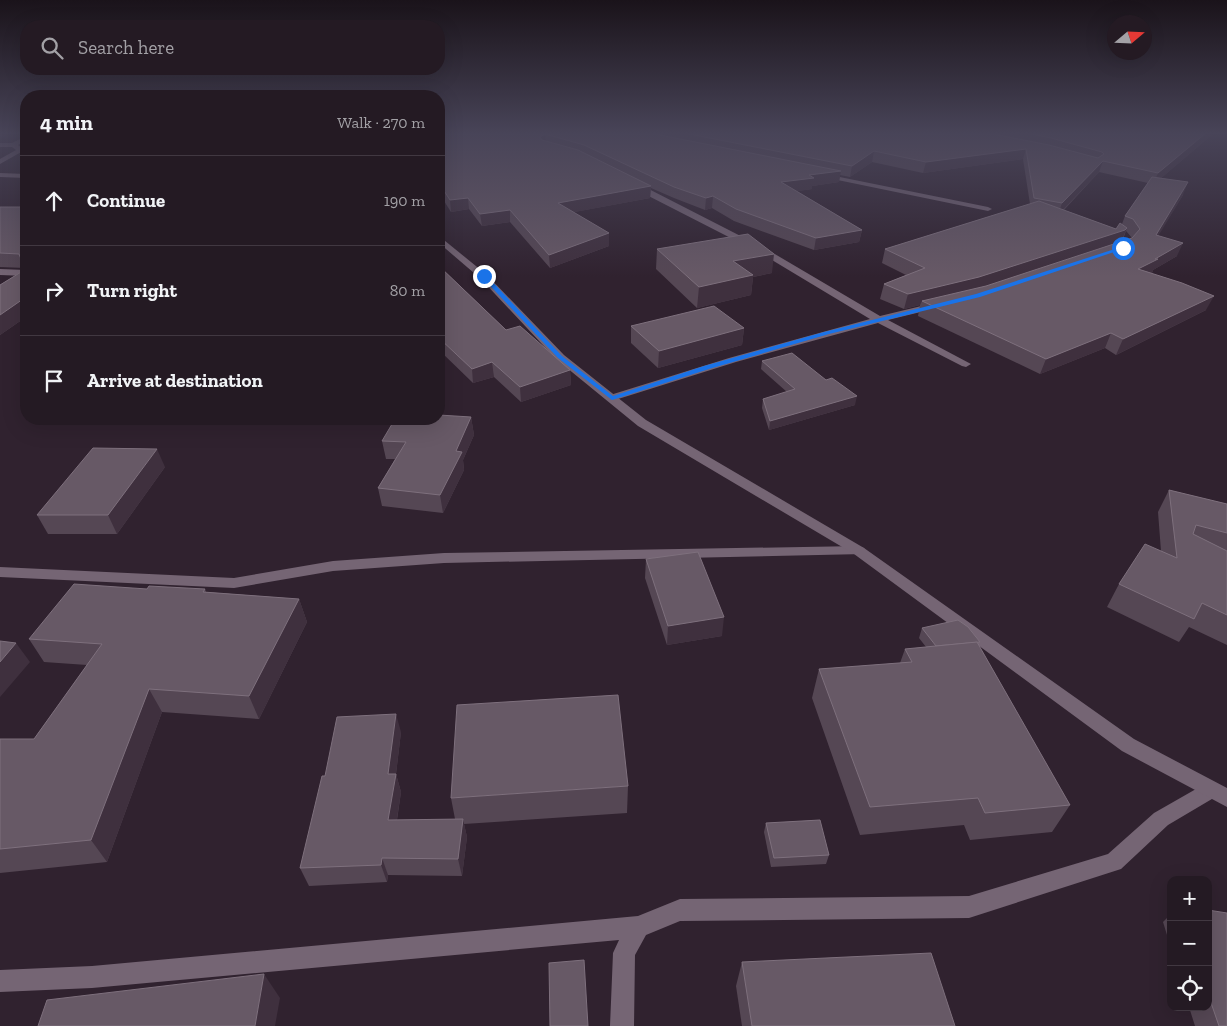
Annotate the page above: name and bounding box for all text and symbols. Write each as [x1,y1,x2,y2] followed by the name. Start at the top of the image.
[1107,15,1152,60] north arrow
[20,20,445,75] search box
[38,34,66,62] icon: search
[78,36,174,59] text: Search here
[40,110,93,135] text: 4 min
[337,113,425,132] text: Walk · 270 m
[40,187,68,215] icon: ahead
[87,189,165,212] text: Continue
[384,191,425,210] text: 190 m
[1112,237,1135,260] route start
[473,265,496,288] route end
[40,277,68,305] icon: right
[87,279,177,302] text: Turn right
[390,281,425,300] text: 80 m
[40,367,68,395] icon: arrive
[87,369,263,392] text: Arrive at destination
[1167,876,1212,1011] map controls
[1167,876,1212,921] button: +
[1167,921,1212,966] button: −
[1167,966,1212,1011] button: locate

